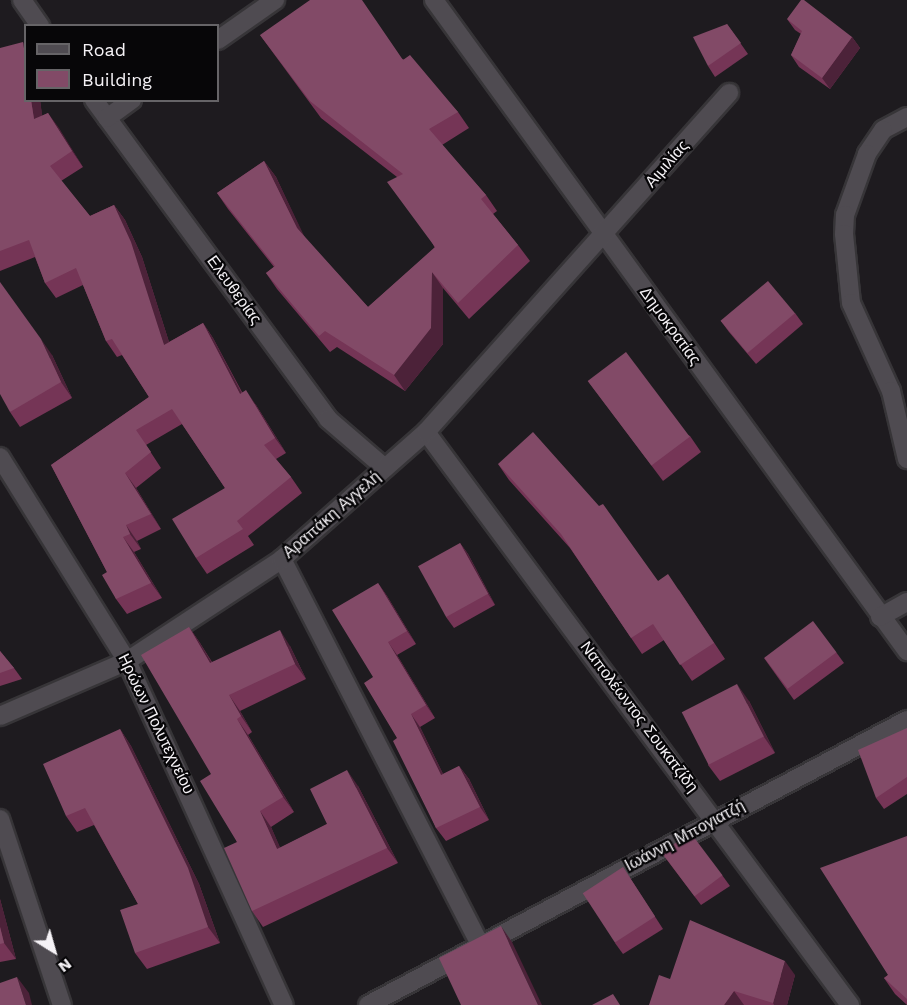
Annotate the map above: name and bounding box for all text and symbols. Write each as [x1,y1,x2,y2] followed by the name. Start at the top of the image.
[24,24,219,102] legend
[82,39,126,60] text: Road
[82,69,152,90] text: Building
[641,136,693,192] street label: Αιμιλίας
[203,252,265,328] street label: Ελευθερίας
[635,283,705,369] street label: Δημοκρατίας
[279,467,385,563] street label: Αραπάκη Αγγελή
[576,638,702,796] street label: Ναπολέωντος Σουκατζίδη
[114,651,198,797] street label: Ηρώων Πολυτεχνείου
[622,796,748,876] street label: Ιωάννη Μπογιατζή
[24,921,84,981] north arrow
[55,955,76,977] text: N

